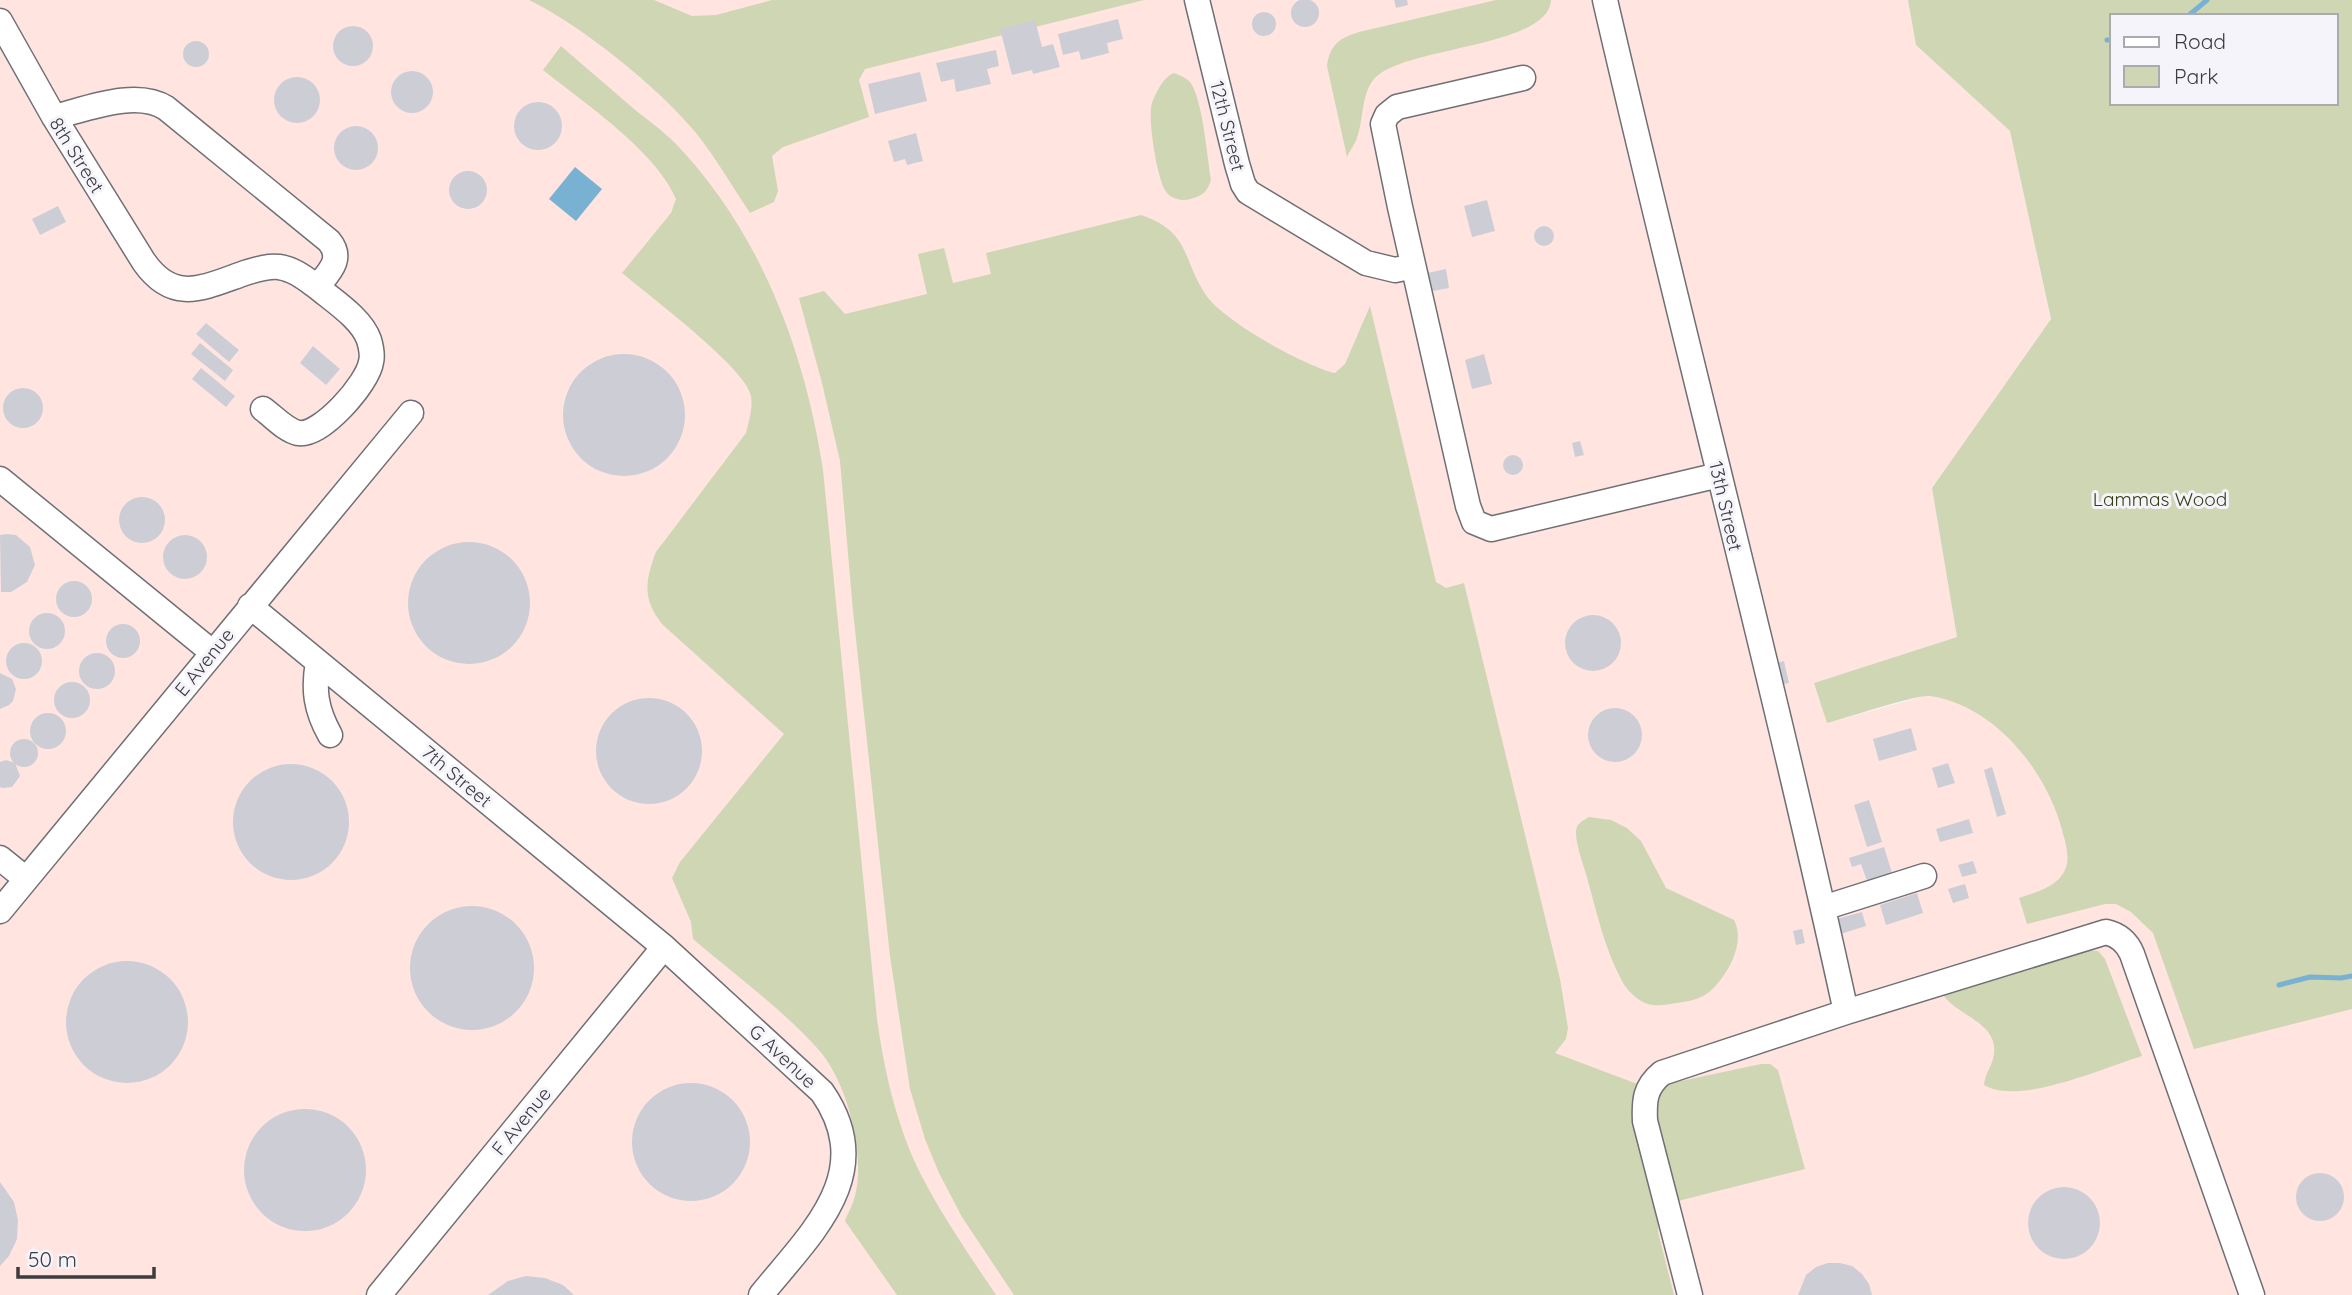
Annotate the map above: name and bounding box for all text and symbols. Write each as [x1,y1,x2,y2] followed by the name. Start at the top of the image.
[2110,14,2338,105] legend
[2174,28,2226,54] text: Road
[2174,63,2218,89] text: Park
[1205,79,1251,173] street label: 12th Street
[44,113,110,197] street label: 8th Street
[1704,459,1748,553] street label: 13th Street
[2093,487,2227,511] park label: Lammas Wood
[169,623,239,701] street label: E Avenue
[417,740,497,812] street label: 7th Street
[744,1019,822,1093] street label: G Avenue
[486,1082,556,1160] street label: F Avenue
[18,1236,154,1280] scale bar
[28,1246,77,1272] text: 50 m

